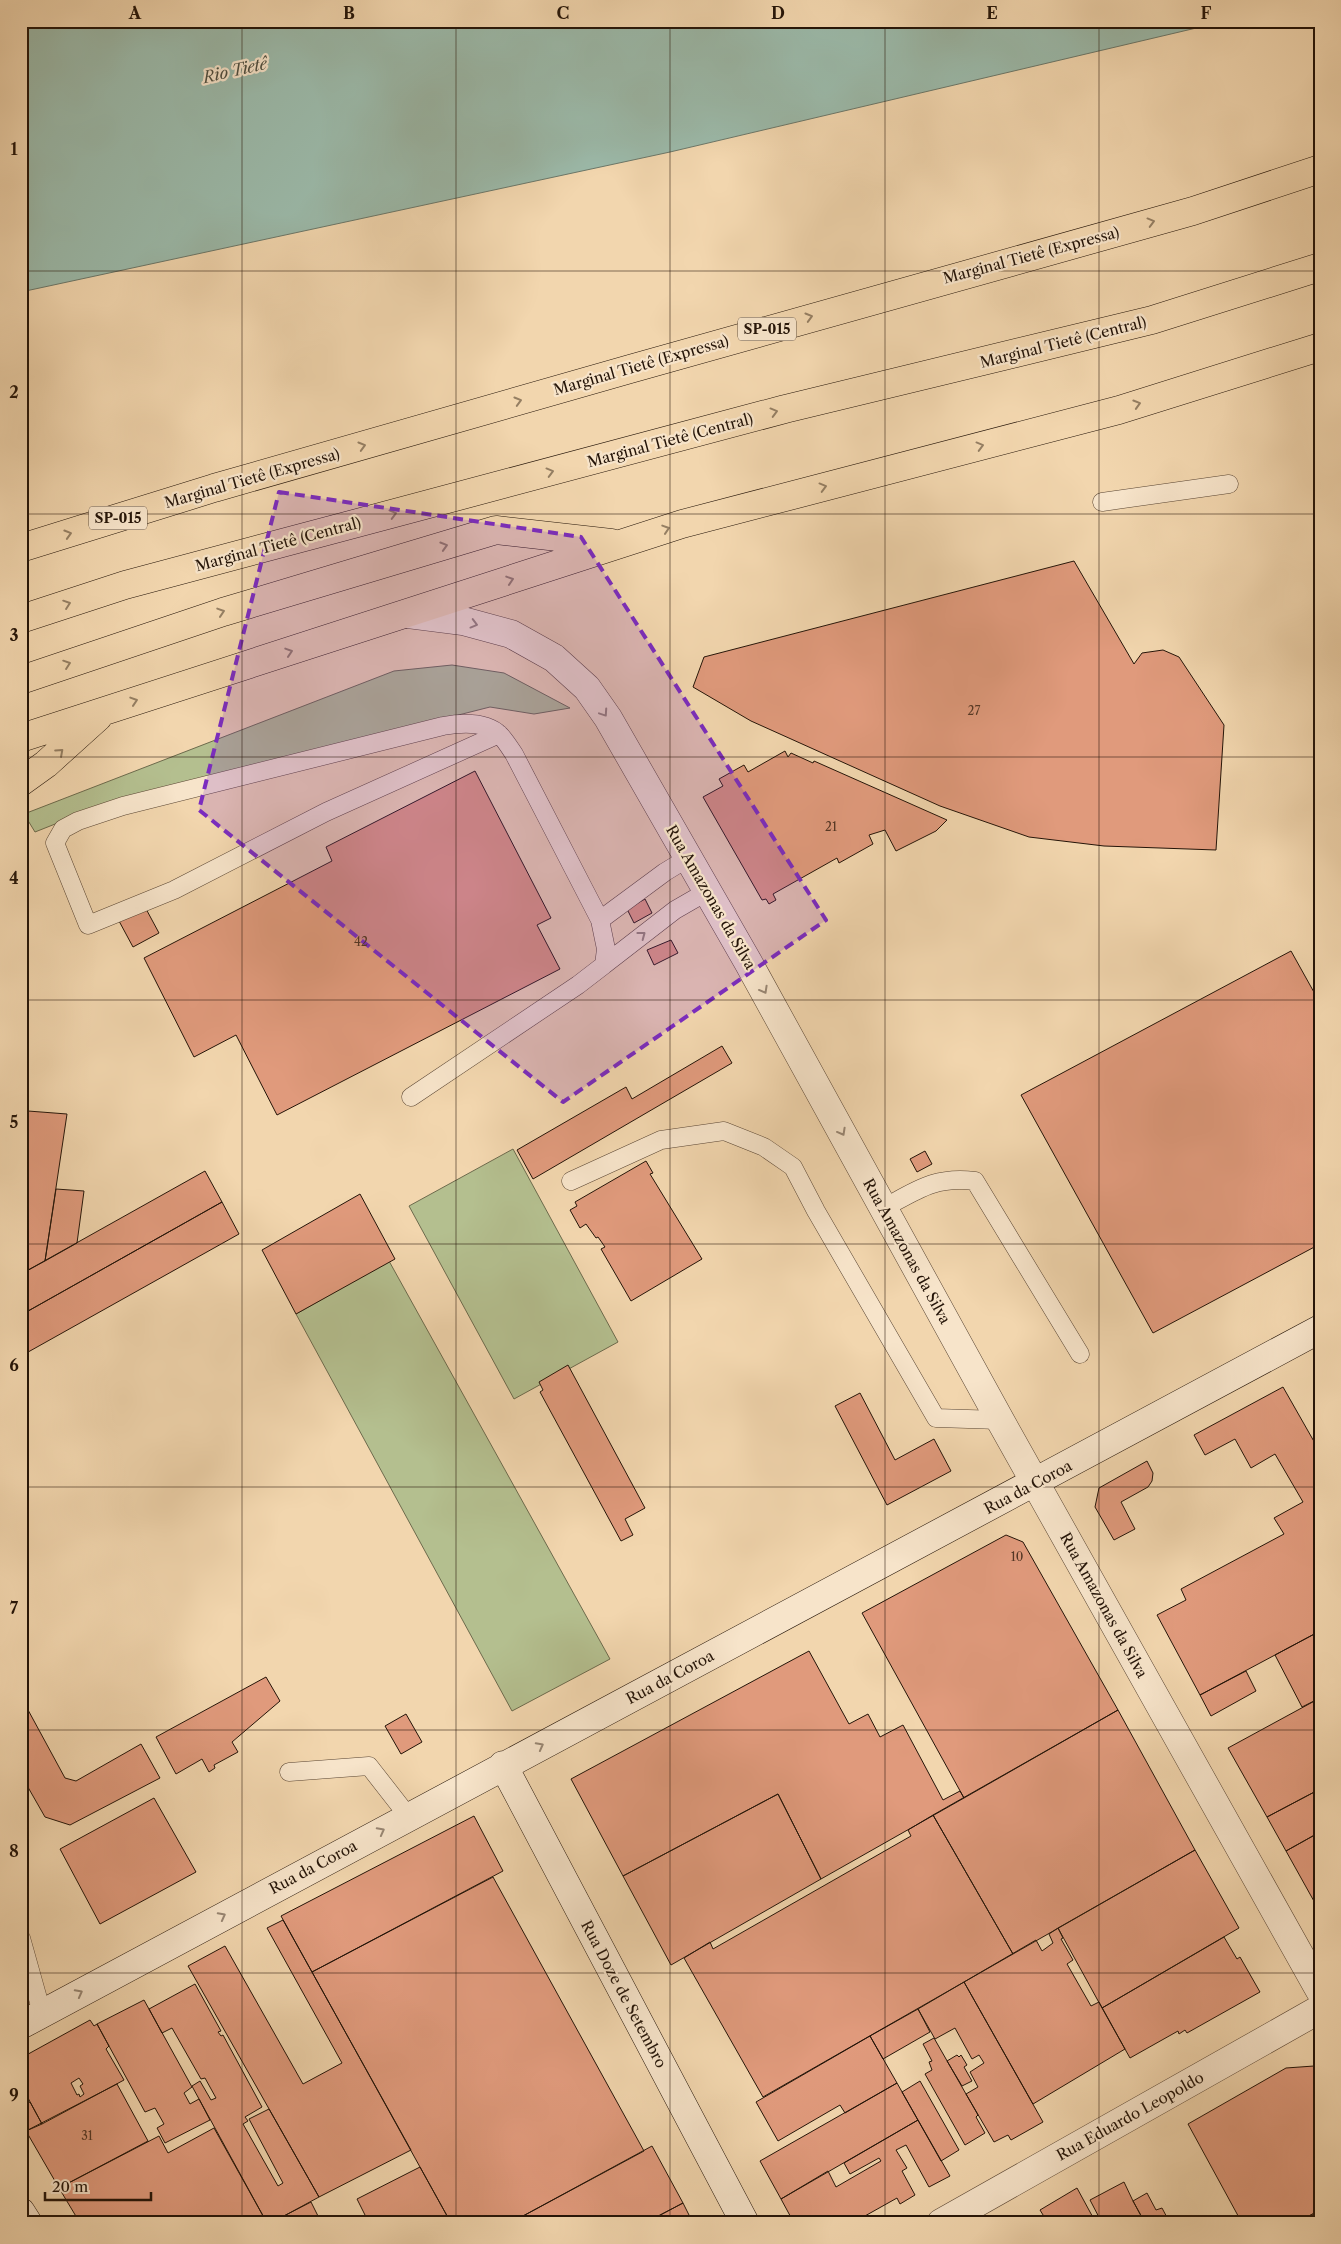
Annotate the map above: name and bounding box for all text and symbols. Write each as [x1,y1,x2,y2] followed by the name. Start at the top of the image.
[128,3,142,23] text: A
[343,3,355,23] text: B
[557,3,569,23] text: C
[771,3,785,23] text: D
[986,3,998,23] text: E
[1201,3,1212,23] text: F
[199,52,271,88] water label: Rio Tietê
[10,139,18,159] text: 1
[1146,218,1154,228] one-way arrow
[941,222,1121,288] street label: Marginal Tietê (Expressa)
[978,312,1148,372] street label: Marginal Tietê (Central)
[804,313,812,323] one-way arrow
[738,318,796,340] road number: SP-015
[551,331,731,399] street label: Marginal Tietê (Expressa)
[9,382,19,402] text: 2
[513,396,522,406] one-way arrow
[1133,400,1141,410] one-way arrow
[770,407,779,418] one-way arrow
[585,409,755,471] street label: Marginal Tietê (Central)
[357,441,365,451] one-way arrow
[976,441,985,452] one-way arrow
[162,444,342,512] street label: Marginal Tietê (Expressa)
[545,467,554,478] one-way arrow
[819,482,828,493] one-way arrow
[89,506,147,530] road number: SP-015
[388,509,396,519] one-way arrow
[193,513,363,575] street label: Marginal Tietê (Central)
[662,525,670,535] one-way arrow
[63,529,71,539] one-way arrow
[440,541,448,551] one-way arrow
[506,576,514,586] one-way arrow
[63,600,71,610] one-way arrow
[217,608,225,618] one-way arrow
[469,618,478,629] one-way arrow
[9,625,19,645] text: 3
[284,648,293,658] one-way arrow
[63,660,71,670] one-way arrow
[130,697,138,707] one-way arrow
[968,703,980,718] house number: 27
[598,707,607,716] one-way arrow
[54,749,63,758] one-way arrow
[825,819,837,834] house number: 21
[662,821,760,973] street label: Rua Amazonas da Silva
[9,868,19,888] text: 4
[636,932,646,941] one-way arrow
[354,934,368,949] house number: 42
[758,985,768,994] one-way arrow
[10,1112,19,1132] text: 5
[836,1127,846,1136] one-way arrow
[859,1175,955,1327] street label: Rua Amazonas da Silva
[9,1355,19,1375] text: 6
[981,1456,1075,1518] street label: Rua da Coroa
[1056,1529,1152,1681] street label: Rua Amazonas da Silva
[1011,1549,1023,1564] house number: 10
[10,1598,19,1618] text: 7
[623,1646,717,1708] street label: Rua da Coroa
[534,1742,543,1752] one-way arrow
[376,1827,385,1837] one-way arrow
[266,1836,360,1898] street label: Rua da Coroa
[9,1841,19,1861] text: 8
[217,1912,226,1922] one-way arrow
[577,1917,671,2071] street label: Rua Doze de Setembro
[74,1989,83,1999] one-way arrow
[1053,2068,1207,2164] street label: Rua Eduardo Leopoldo
[9,2085,19,2105] text: 9
[81,2128,93,2143] house number: 31
[45,2169,151,2201] scale bar
[52,2177,88,2196] text: 20 m

